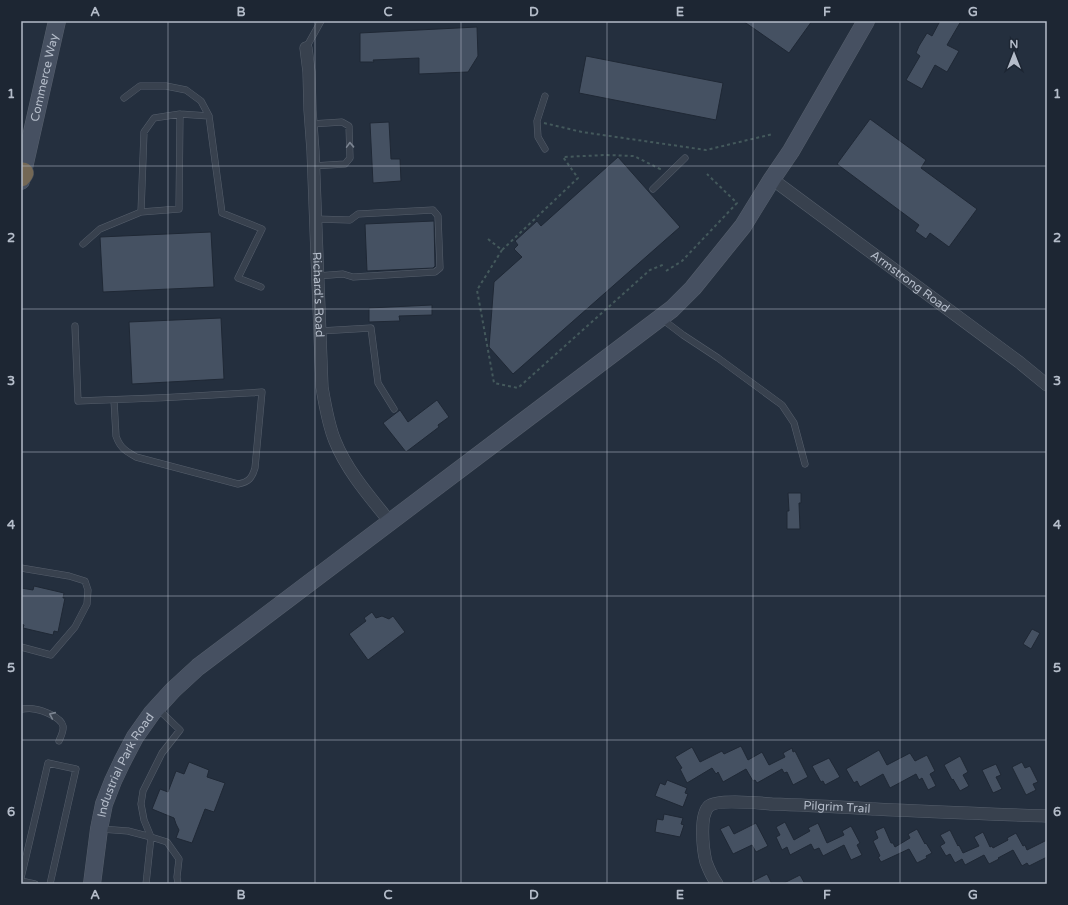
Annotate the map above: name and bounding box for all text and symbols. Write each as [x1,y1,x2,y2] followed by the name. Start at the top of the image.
[90,4,100,20] text: A
[236,4,246,20] text: B
[383,4,393,20] text: C
[529,4,539,20] text: D
[676,4,684,20] text: E
[823,4,831,20] text: F
[968,4,978,20] text: G
[28,32,61,123] street label: Commerce Way
[994,34,1034,74] north arrow
[1010,38,1018,51] text: N
[7,86,15,102] text: 1
[1053,86,1061,102] text: 1
[345,142,354,148] one-way arrow
[7,230,15,246] text: 2
[1053,230,1061,246] text: 2
[868,248,952,315] street label: Armstrong Road
[310,251,327,338] street label: Richard's Road
[7,373,15,389] text: 3
[1053,373,1061,389] text: 3
[7,517,16,533] text: 4
[1053,517,1062,533] text: 4
[7,660,15,676] text: 5
[1053,660,1061,676] text: 5
[94,710,157,819] street label: Industrial Park Road
[48,712,56,720] one-way arrow
[803,798,871,816] street label: Pilgrim Trail
[7,804,15,820] text: 6
[1053,804,1061,820] text: 6
[90,887,100,903] text: A
[236,887,246,903] text: B
[383,887,393,903] text: C
[529,887,539,903] text: D
[676,887,684,903] text: E
[823,887,831,903] text: F
[968,887,978,903] text: G

